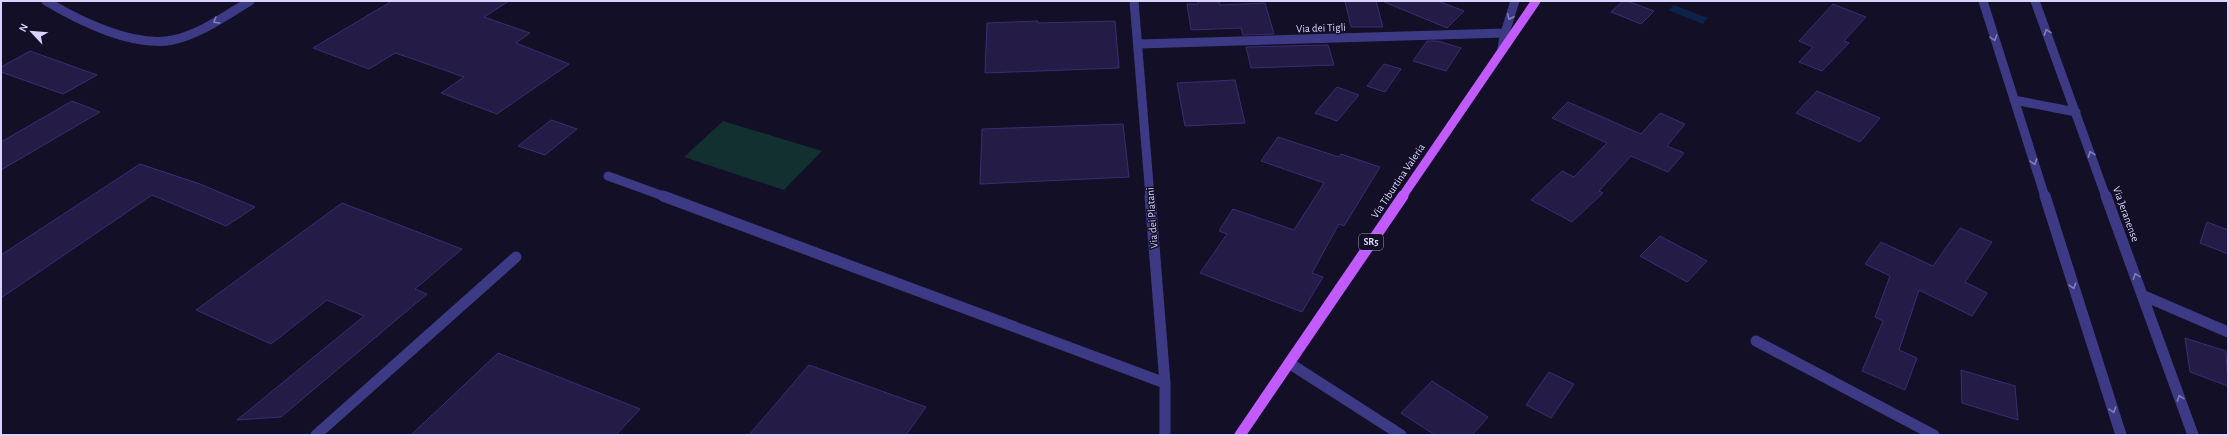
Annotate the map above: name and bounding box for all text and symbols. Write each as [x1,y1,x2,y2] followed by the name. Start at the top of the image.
[12,12,52,52] north arrow
[1507,13,1515,21] one-way arrow
[213,17,220,24] one-way arrow
[17,22,30,34] text: N
[1296,22,1346,34] street label: Via dei Tigli
[2043,28,2051,35] one-way arrow
[1989,34,1998,41] one-way arrow
[1369,142,1427,220] street label: Via Tiburtina Valeria
[2088,151,2096,158] one-way arrow
[2029,158,2038,165] one-way arrow
[2111,185,2141,243] street label: Via Jeranense
[1144,187,1160,249] street label: Via dei Platani
[1359,234,1383,250] road number: SR5
[2132,273,2140,280] one-way arrow
[2068,282,2077,289] one-way arrow
[2176,395,2185,402] one-way arrow
[2108,406,2117,413] one-way arrow

